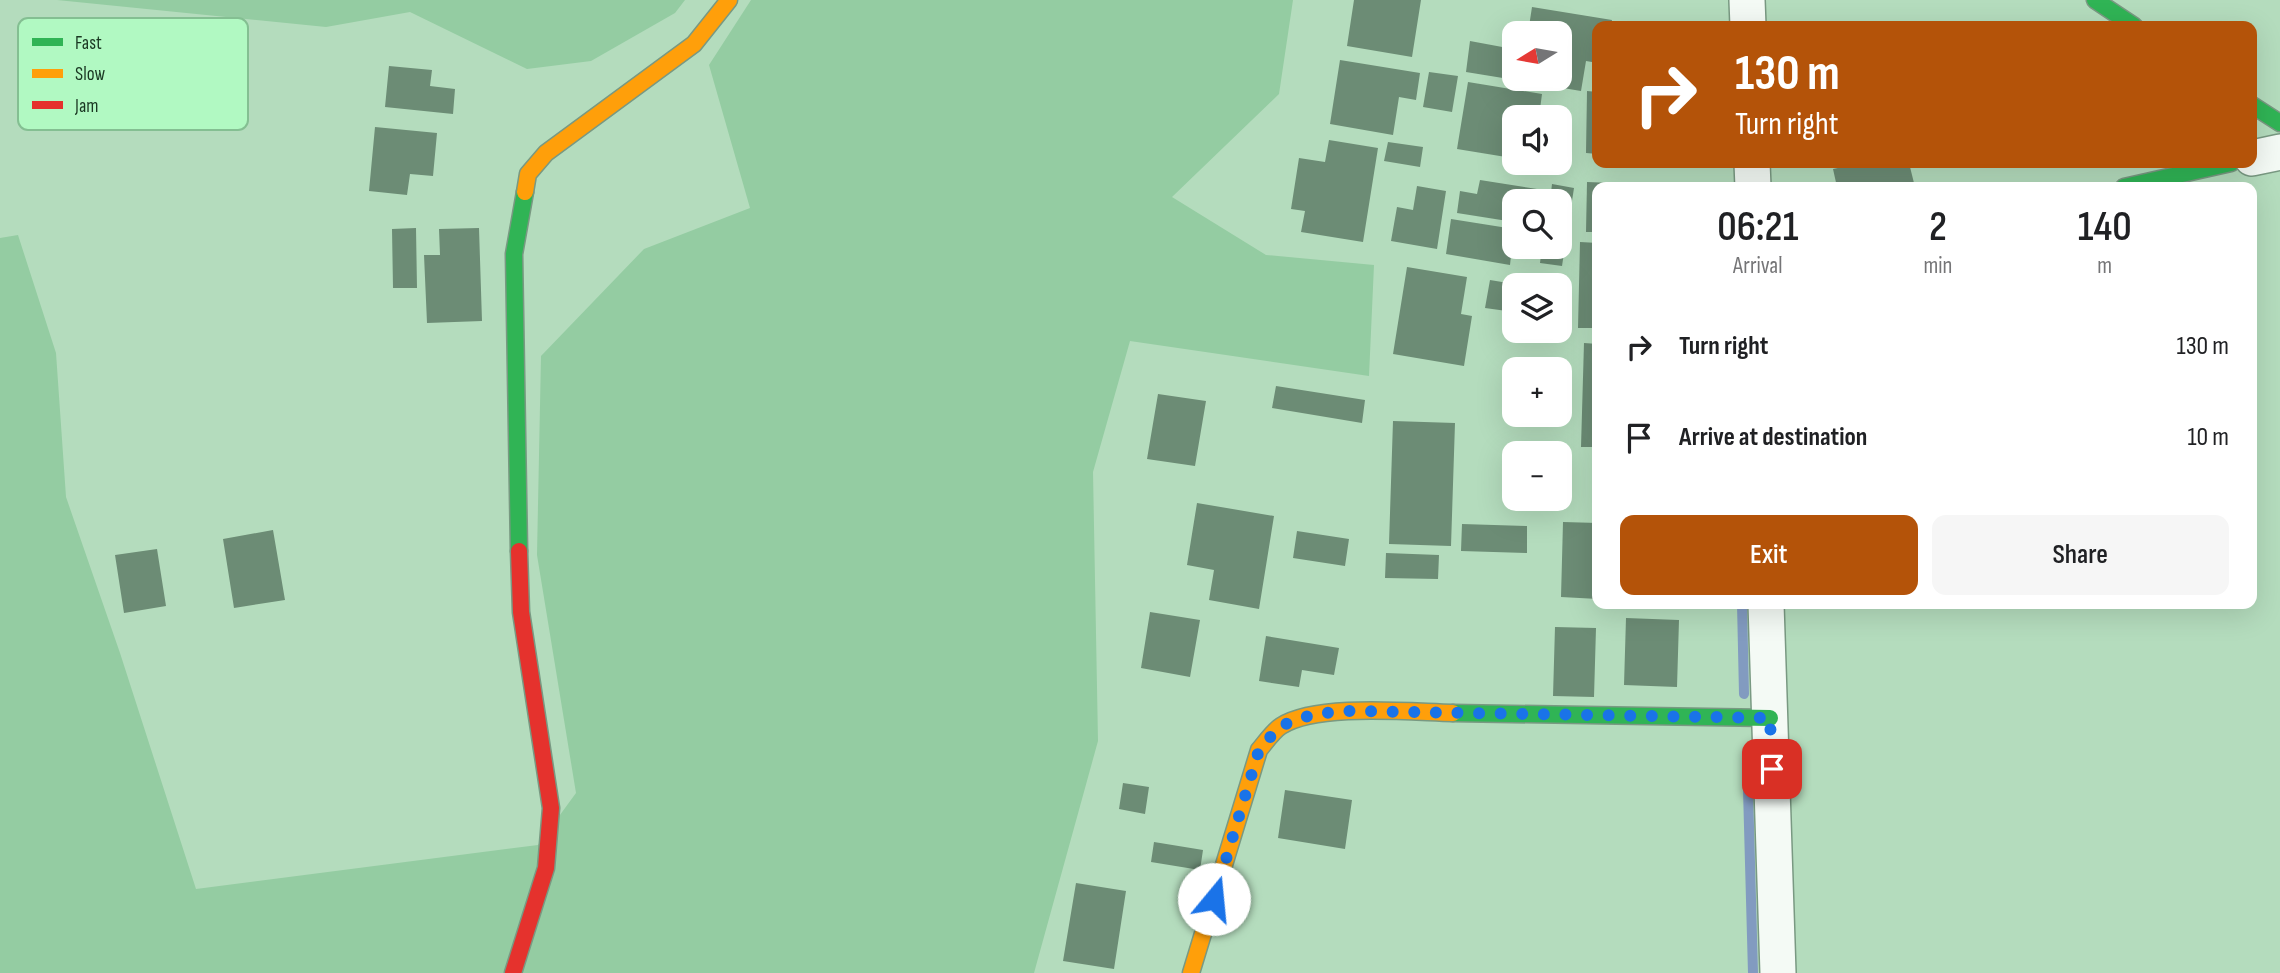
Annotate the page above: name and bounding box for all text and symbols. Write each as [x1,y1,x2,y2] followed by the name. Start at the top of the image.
[18,18,248,130] legend
[1502,21,1572,91] north arrow
[1502,21,1572,511] map controls
[75,32,102,55] text: Fast
[1735,45,1840,104] text: 130 m
[1620,49,1711,140] icon: right
[75,63,105,86] text: Slow
[74,95,98,118] text: Jam
[1502,105,1572,175] button: sound
[1735,105,1839,144] text: Turn right
[1502,189,1572,259] button: search
[1717,202,1798,253] text: 06:21
[1929,202,1947,253] text: 2
[2078,202,2132,253] text: 140
[1733,252,1783,280] text: Arrival
[1924,252,1952,280] text: min
[2097,252,2112,280] text: m
[1502,273,1572,343] button: layers
[1620,328,1658,366] icon: right
[1679,331,1768,362] text: Turn right
[2177,331,2229,362] text: 130 m
[1502,357,1572,427] button: +
[1620,419,1658,457] icon: arrive
[1679,422,1867,453] text: Arrive at destination
[2187,422,2229,453] text: 10 m
[1502,441,1572,511] button: −
[1620,515,1918,595] button: Exit
[1932,515,2229,595] button: Share
[1742,739,1802,799] pin
[1753,750,1791,788] icon: arrive
[1177,862,1251,936] position arrow

